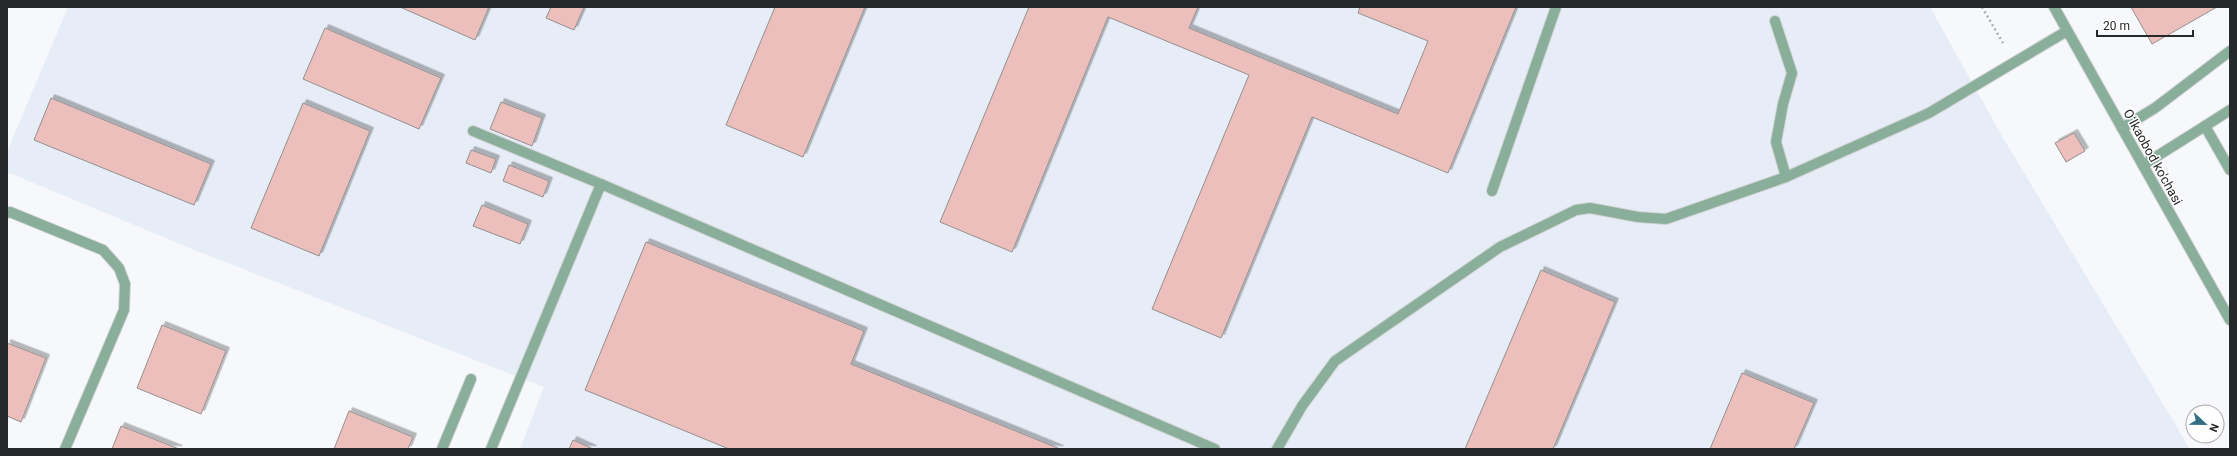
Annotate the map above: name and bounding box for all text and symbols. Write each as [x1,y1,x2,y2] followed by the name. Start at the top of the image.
[2097,12,2193,38] scale bar
[2103,19,2130,33] text: 20 m
[2120,106,2186,208] street label: Oʻlkaobod ko'chasi
[2185,404,2225,444] north arrow
[2206,422,2221,434] text: N

